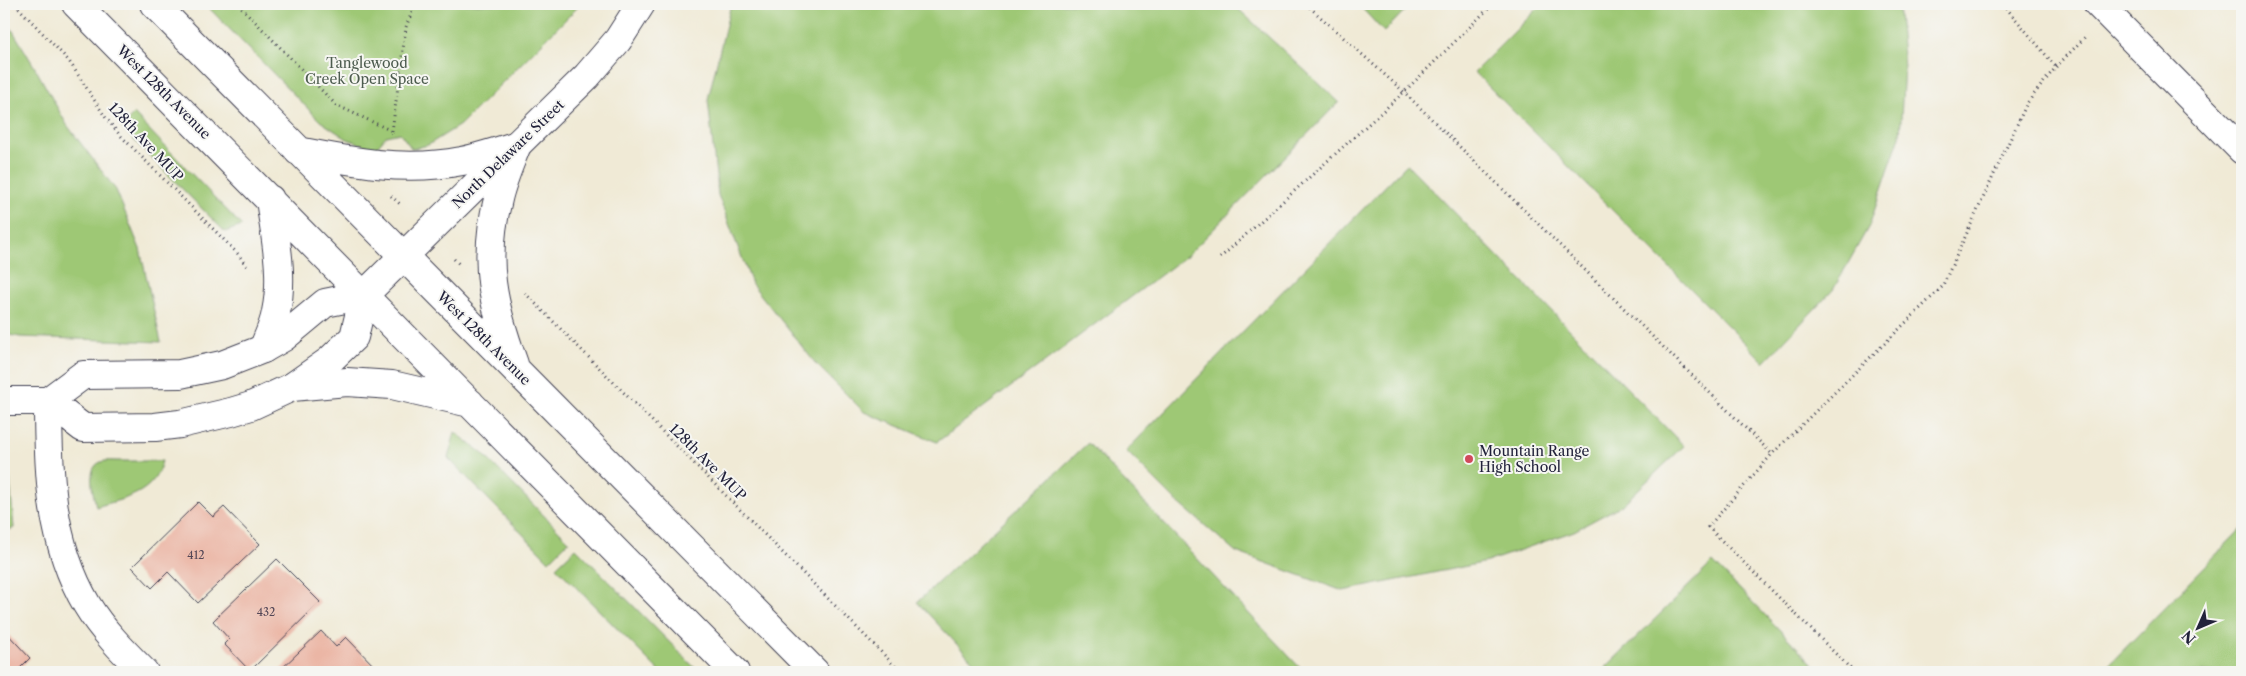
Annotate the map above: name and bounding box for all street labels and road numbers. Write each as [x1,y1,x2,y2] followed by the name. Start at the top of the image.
[113,41,215,143] street label: West 128th Avenue
[448,96,568,212] street label: North Delaware Street
[105,99,187,185] street label: 128th Ave MUP
[433,287,535,389] street label: West 128th Avenue
[666,420,750,504] street label: 128th Ave MUP

